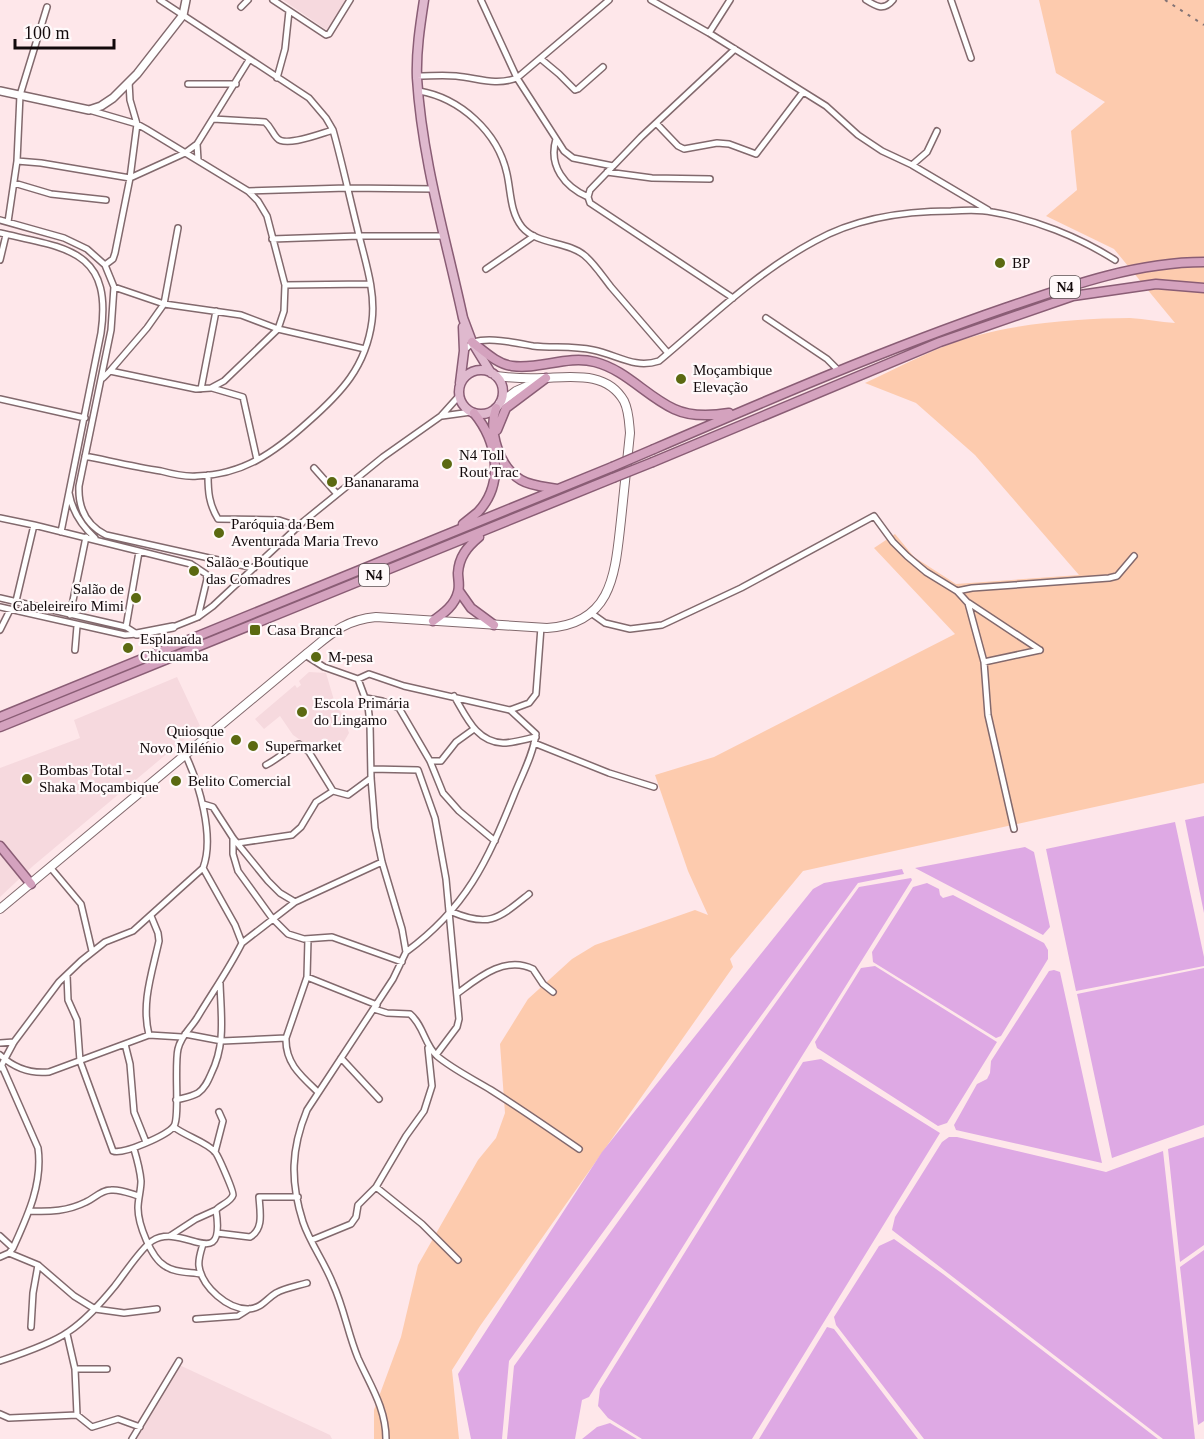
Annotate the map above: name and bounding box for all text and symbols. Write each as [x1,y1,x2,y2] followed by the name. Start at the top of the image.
[15,12,114,50] scale bar
[24,23,70,43] text: 100 m
[1012,255,1030,271] place label: BP
[993,256,1007,270] marker: BP
[1050,276,1080,298] road number: N4
[693,362,772,395] place label: Moçambique Elevação
[674,372,688,386] marker: Moçambique Elevação
[459,447,519,480] place label: N4 Toll Rout Trac
[440,457,454,471] marker: N4 Toll Rout Trac
[344,474,419,490] place label: Bananarama
[325,475,339,489] marker: Bananarama
[231,516,378,549] place label: Paróquia da Bem Aventurada Maria Trevo
[212,526,226,540] marker: Paróquia da Bem Aventurada Maria Trevo
[206,554,309,587] place label: Salão e Boutique das Comadres
[187,564,201,578] marker: Salão e Boutique das Comadres
[359,564,389,586] road number: N4
[13,581,124,614] place label: Salão de Cabeleireiro Mimi
[129,591,143,605] marker: Salão de Cabeleireiro Mimi
[267,622,343,638] place label: Casa Branca
[248,623,262,637] marker: Casa Branca
[140,631,209,664] place label: Esplanada Chicuamba
[121,641,135,655] marker: Esplanada Chicuamba
[328,649,373,665] place label: M-pesa
[309,650,323,664] marker: M-pesa
[314,695,410,728] place label: Escola Primária do Lingamo
[295,705,309,719] marker: Escola Primária do Lingamo
[139,723,224,756] place label: Quiosque Novo Milénio
[229,733,243,747] marker: Quiosque Novo Milénio
[265,738,342,754] place label: Supermarket
[246,739,260,753] marker: Supermarket
[39,762,159,795] place label: Bombas Total - Shaka Moçambique
[20,772,34,786] marker: Bombas Total - Shaka Moçambique
[188,773,291,789] place label: Belito Comercial
[169,774,183,788] marker: Belito Comercial

